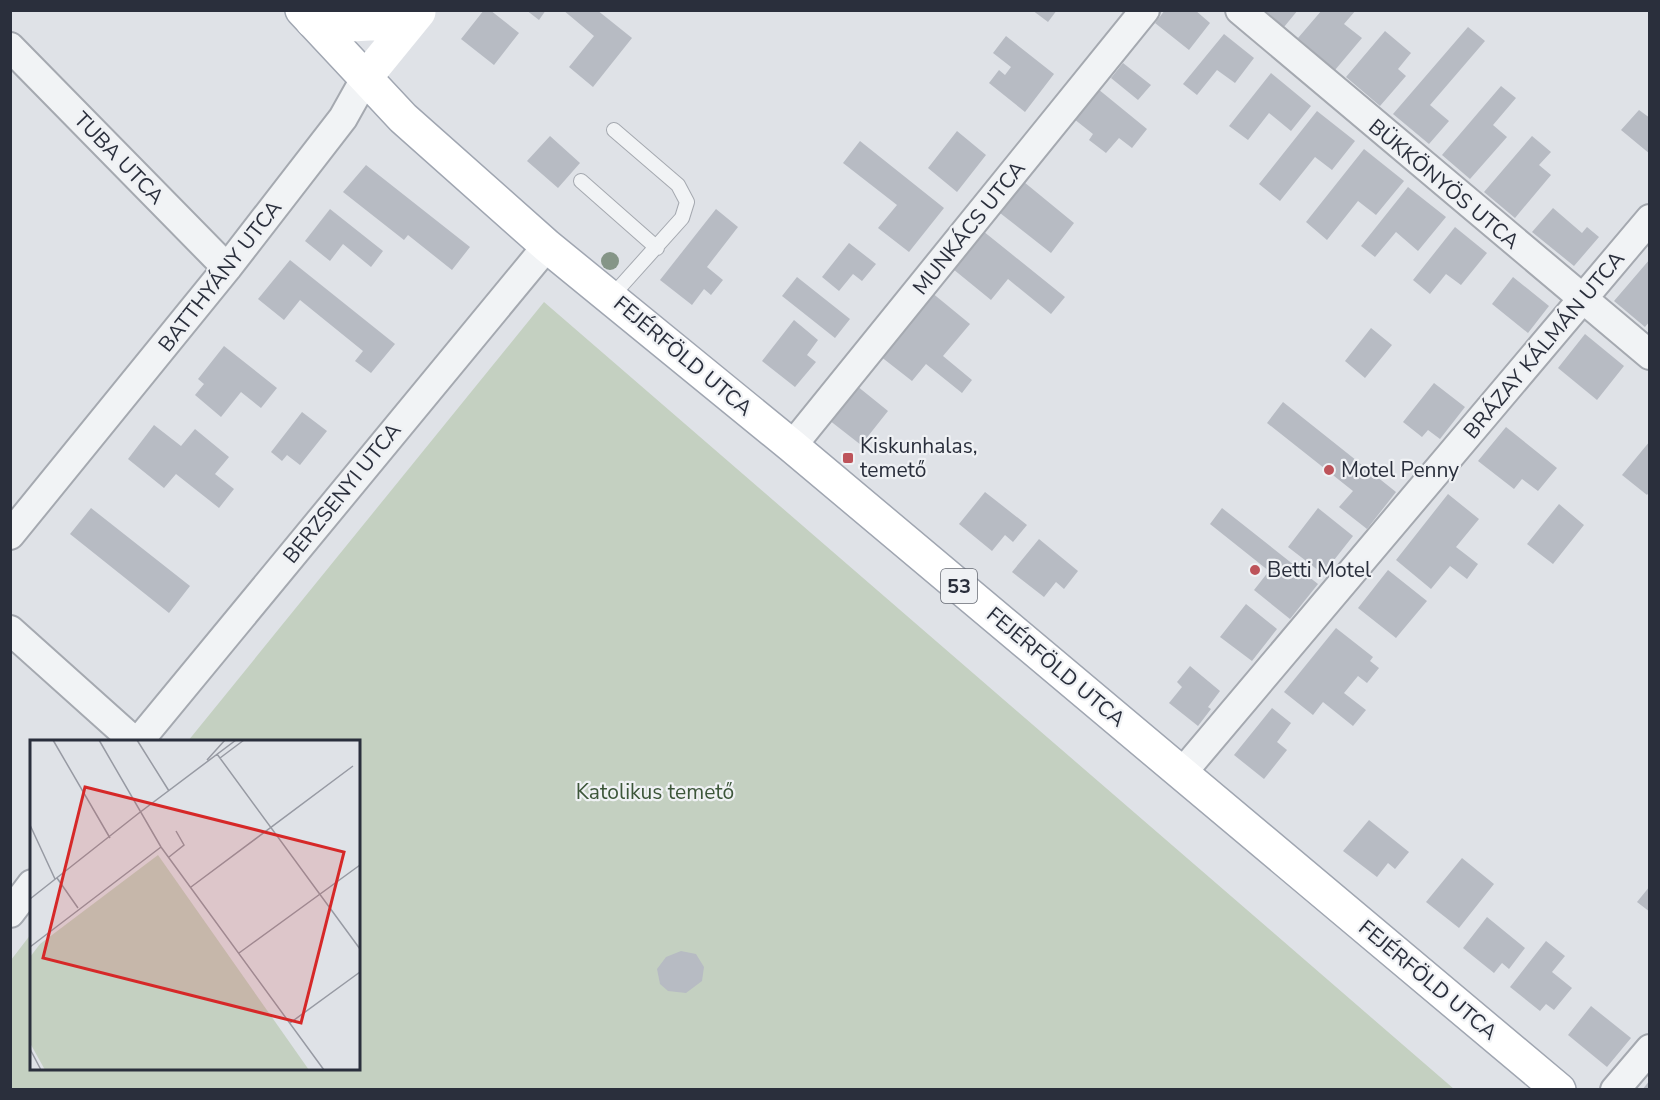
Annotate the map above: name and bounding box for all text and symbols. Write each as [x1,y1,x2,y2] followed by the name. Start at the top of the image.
[68,106,170,210] street label: TUBA UTCA
[1363,113,1525,255] street label: BÜKKÖNYÖS UTCA
[906,155,1032,301] street label: MUNKÁCS UTCA
[152,194,288,358] street label: BATTHYÁNY UTCA
[1457,245,1631,445] street label: BRÁZAY KÁLMÁN UTCA
[608,290,758,422] street label: FEJÉRFÖLD UTCA
[277,417,407,569] street label: BERZSENYI UTCA
[860,432,978,484] place label: Kiskunhalas, temető
[841,451,855,465] marker: Kiskunhalas, temető
[1341,456,1459,484] place label: Motel Penny
[1322,463,1336,477] marker: Motel Penny
[1267,556,1372,584] place label: Betti Motel
[1248,563,1262,577] marker: Betti Motel
[941,569,977,603] road number: 53
[981,601,1131,733] street label: FEJÉRFÖLD UTCA
[30,740,360,1070] inset map
[576,778,734,806] park label: Katolikus temető
[1353,914,1503,1046] street label: FEJÉRFÖLD UTCA

